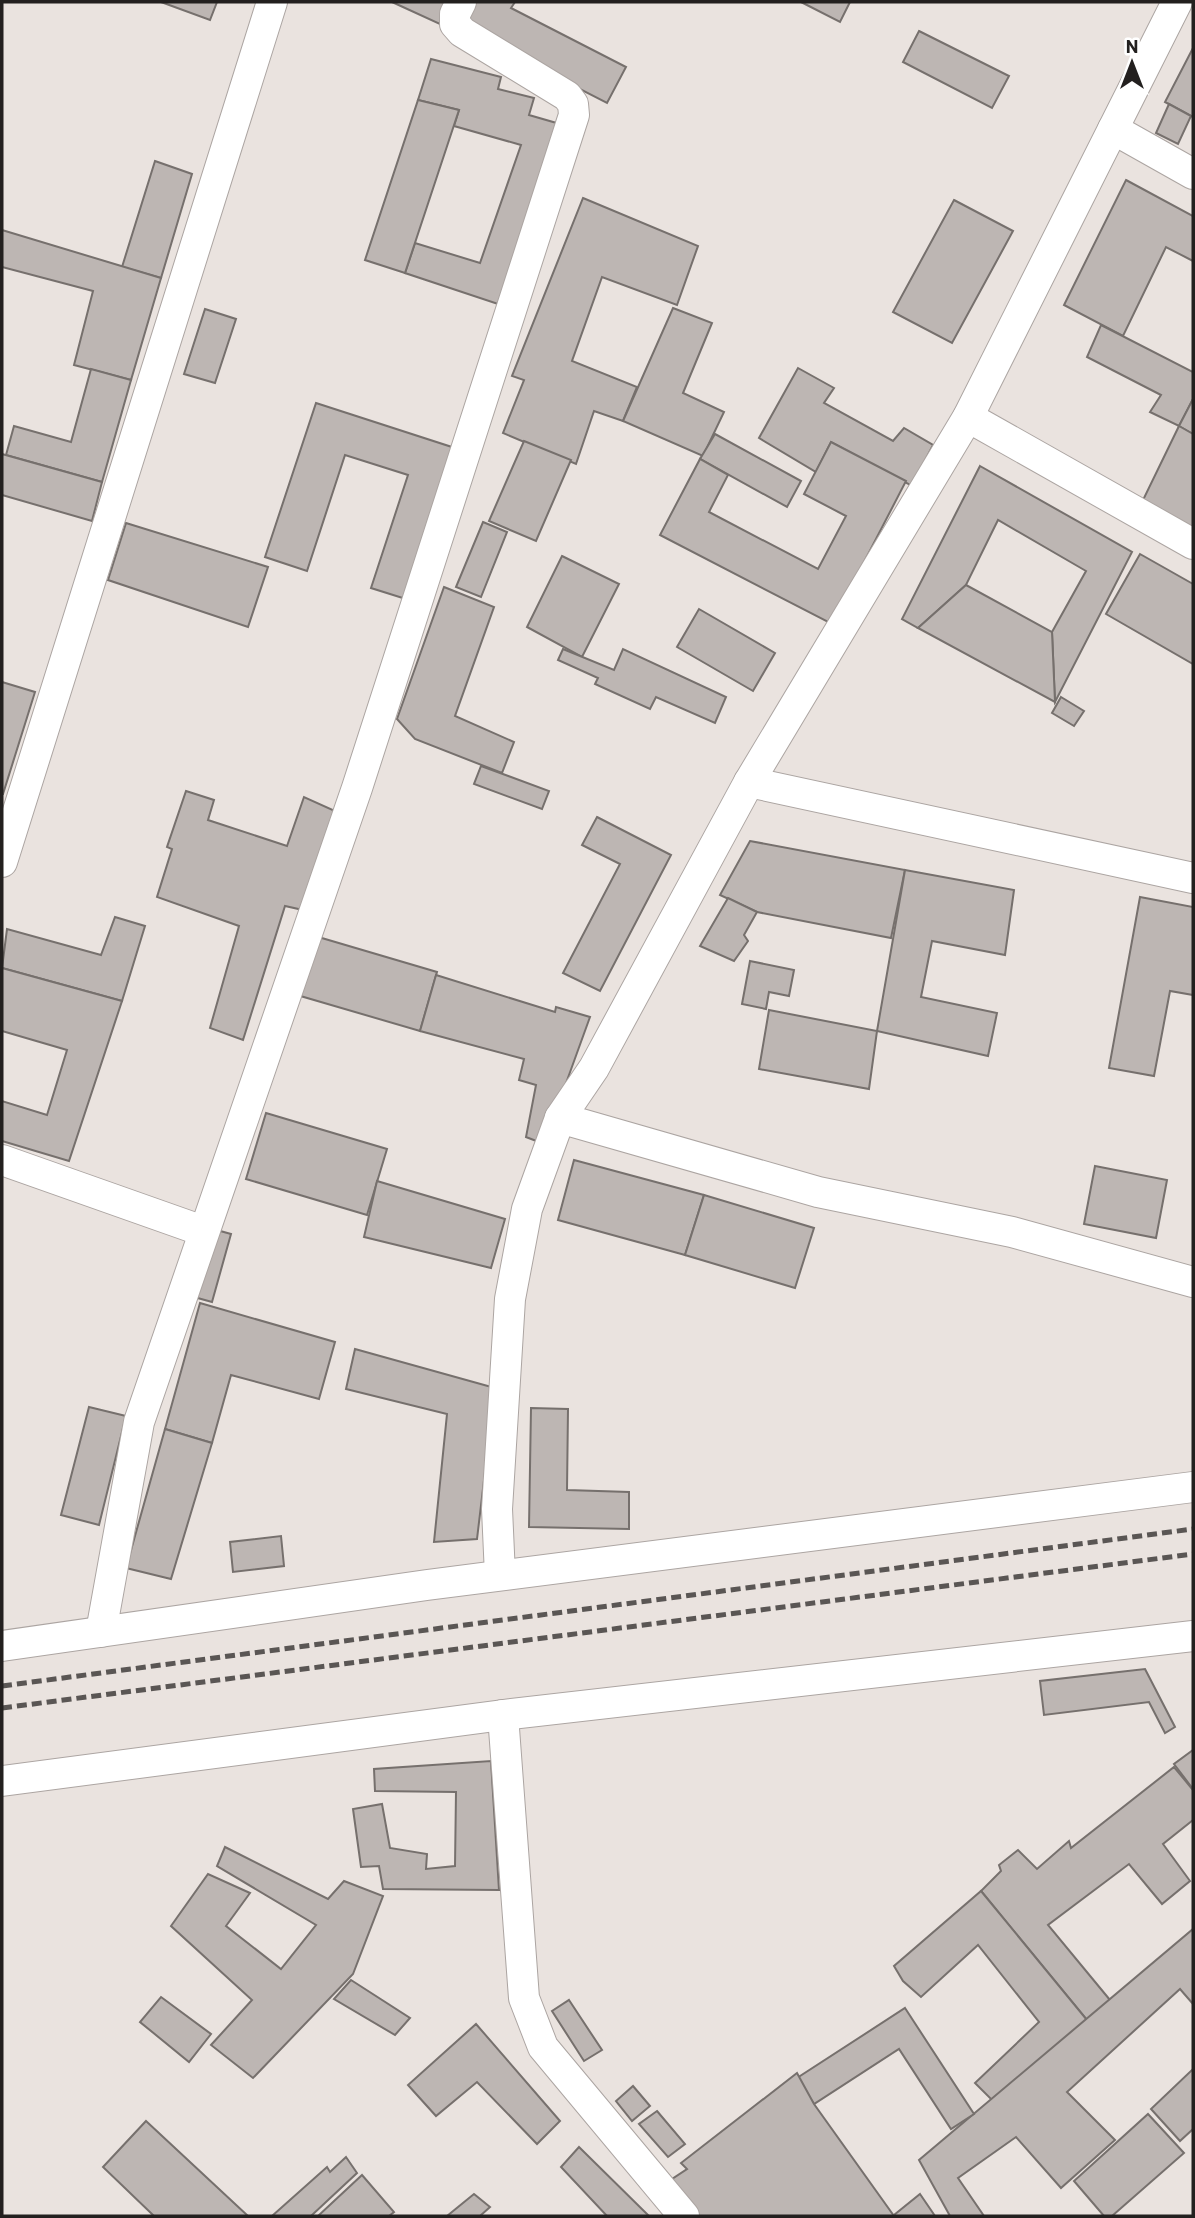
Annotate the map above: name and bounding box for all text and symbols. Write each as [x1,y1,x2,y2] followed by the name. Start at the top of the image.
[1097,28,1167,98] north arrow
[1126,34,1138,57] text: N

